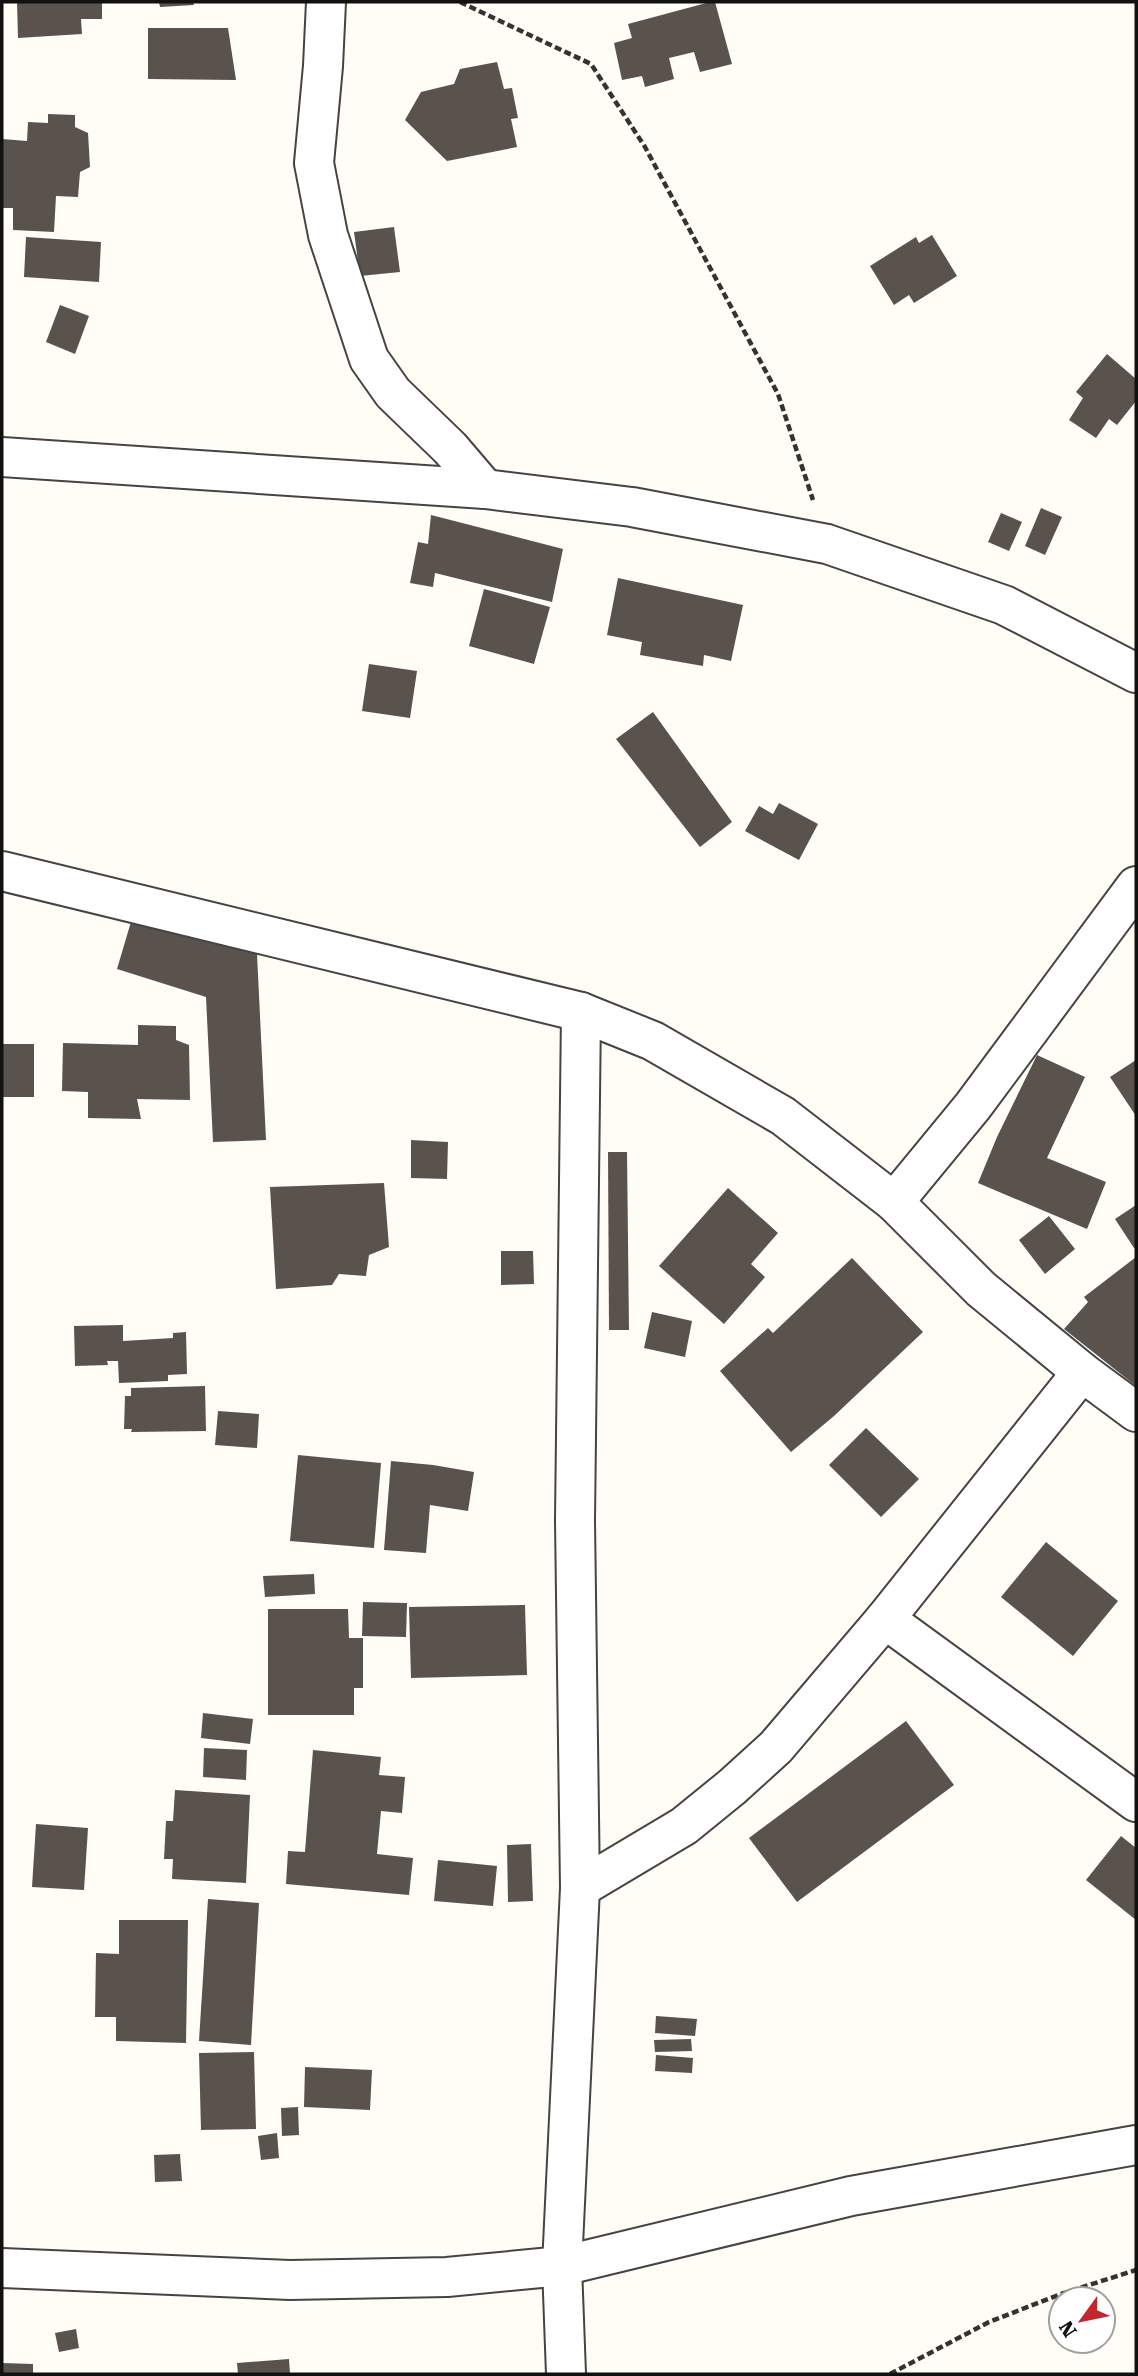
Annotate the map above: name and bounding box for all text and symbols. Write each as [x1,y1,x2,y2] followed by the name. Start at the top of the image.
[1047,2285,1117,2355] north arrow
[1054,2316,1082,2341] text: N

